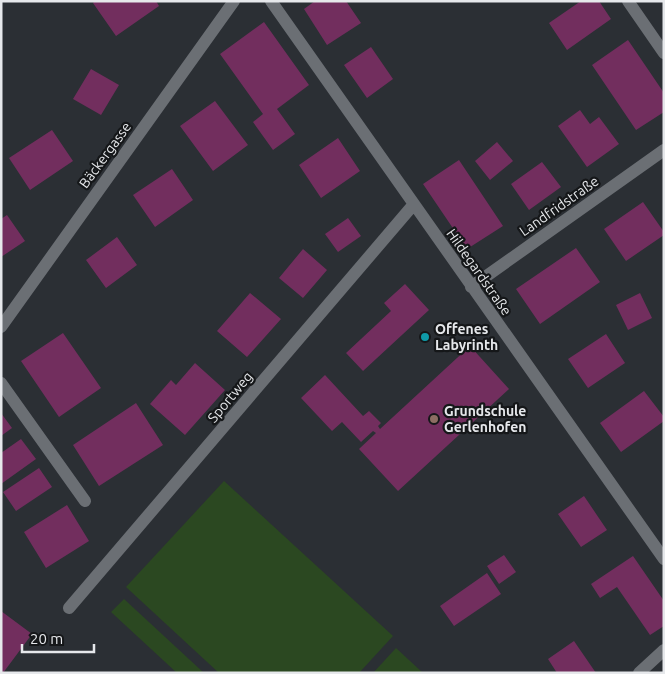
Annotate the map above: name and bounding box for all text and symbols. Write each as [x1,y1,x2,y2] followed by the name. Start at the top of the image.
[76,119,134,191] street label: Bäckergasse
[516,173,602,239] street label: Landfridstraße
[443,226,515,318] street label: Hildegardstraße
[435,321,498,353] place label: Offenes Labyrinth
[419,331,431,343] marker: Offenes Labyrinth
[204,368,256,426] street label: Sportweg
[444,403,527,435] place label: Grundschule Gerlenhofen
[428,413,440,425] marker: Grundschule Gerlenhofen
[22,622,95,654] scale bar
[30,630,63,647] text: 20 m

